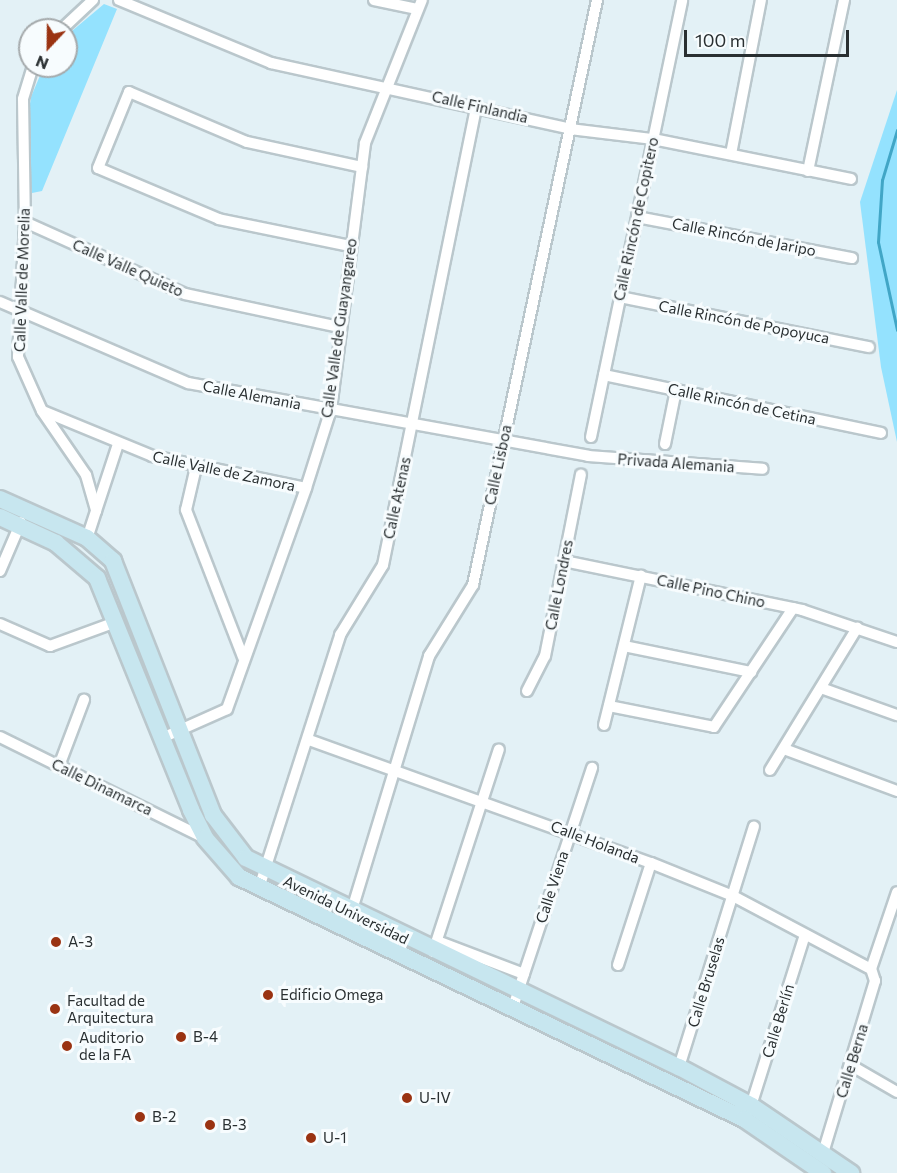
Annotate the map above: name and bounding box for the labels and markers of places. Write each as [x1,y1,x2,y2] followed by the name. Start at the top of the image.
[68,933,93,951] place label: A-3
[49,935,63,949] marker: A-3
[280,986,383,1004] place label: Edificio Omega
[261,988,275,1002] marker: Edificio Omega
[67,991,154,1026] place label: Facultad de Arquitectura
[48,1002,62,1016] marker: Facultad de Arquitectura
[79,1028,144,1063] place label: Auditorio de la FA
[193,1028,218,1046] place label: B-4
[174,1030,188,1044] marker: B-4
[60,1039,74,1053] marker: Auditorio de la FA
[419,1089,451,1107] place label: U-IV
[400,1091,414,1105] marker: U-IV
[152,1108,176,1126] place label: B-2
[133,1110,147,1124] marker: B-2
[222,1116,247,1134] place label: B-3
[203,1118,217,1132] marker: B-3
[323,1129,347,1147] place label: U-1
[304,1131,318,1145] marker: U-1

